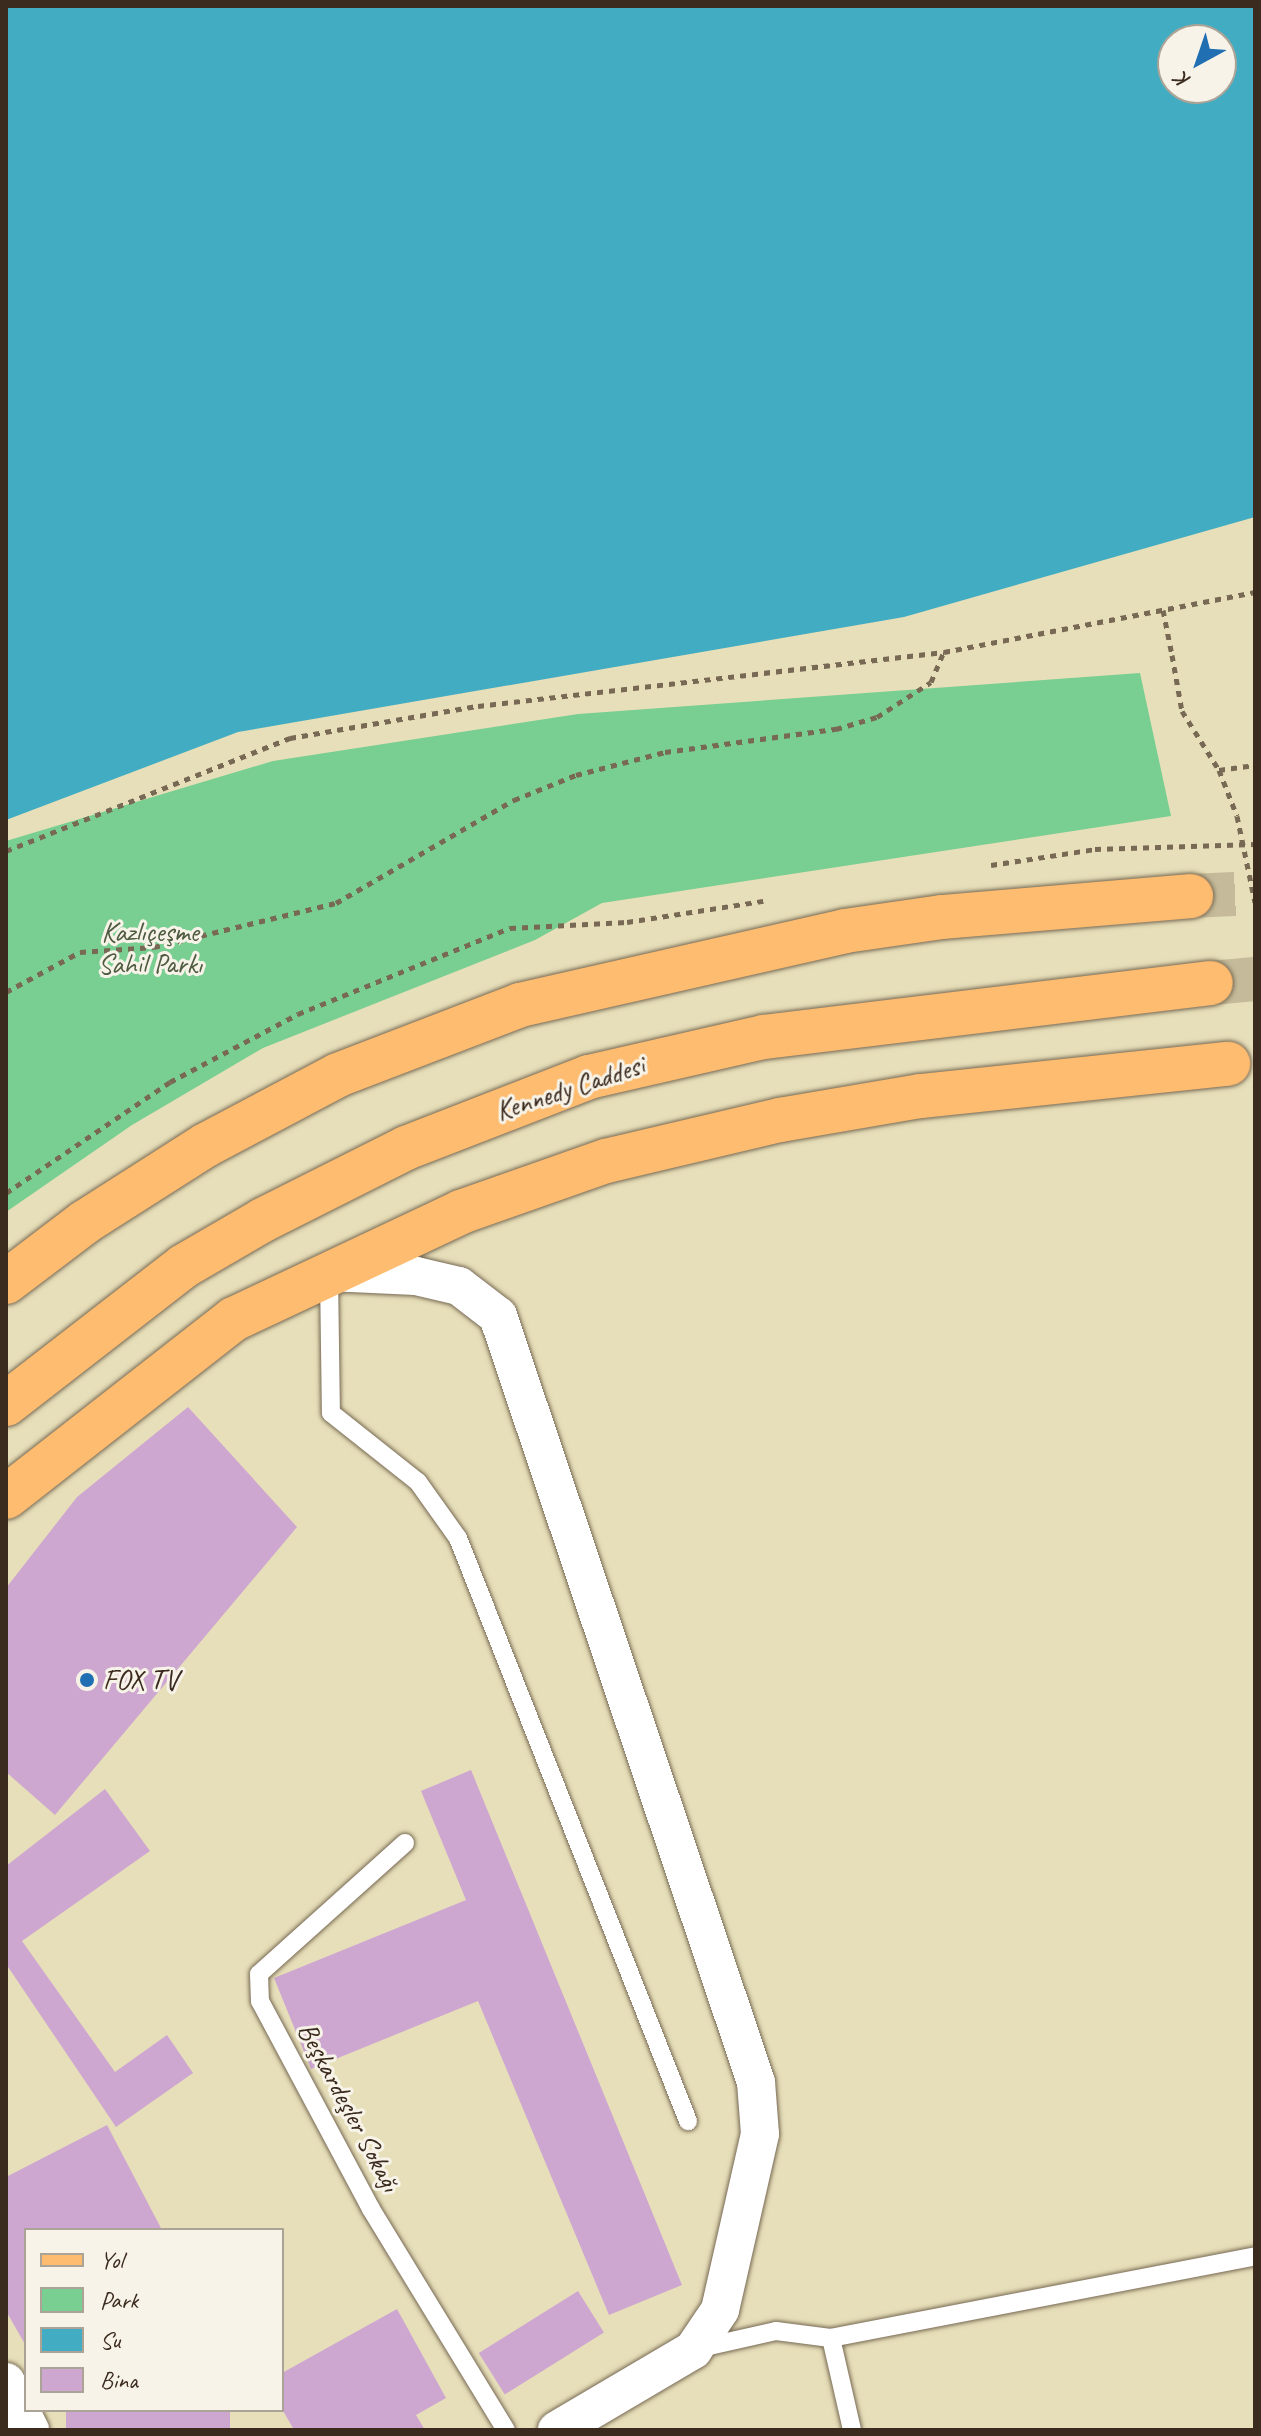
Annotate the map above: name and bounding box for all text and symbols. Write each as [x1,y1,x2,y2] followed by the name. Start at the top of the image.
[1157,24,1237,104] north arrow
[1170,67,1196,95] text: K
[98,915,202,981] park label: Kazlıçeşme Sahil Parkı
[491,1048,649,1128] street label: Kennedy Caddesi
[103,1663,178,1697] place label: FOX TV
[78,1671,96,1689] marker: FOX TV
[291,2017,407,2197] street label: Beşkardeşler Sokağı
[24,2228,284,2412] legend
[100,2245,123,2275] text: Yol
[100,2285,138,2315] text: Park
[100,2325,120,2355] text: Su
[100,2365,138,2395] text: Bina

